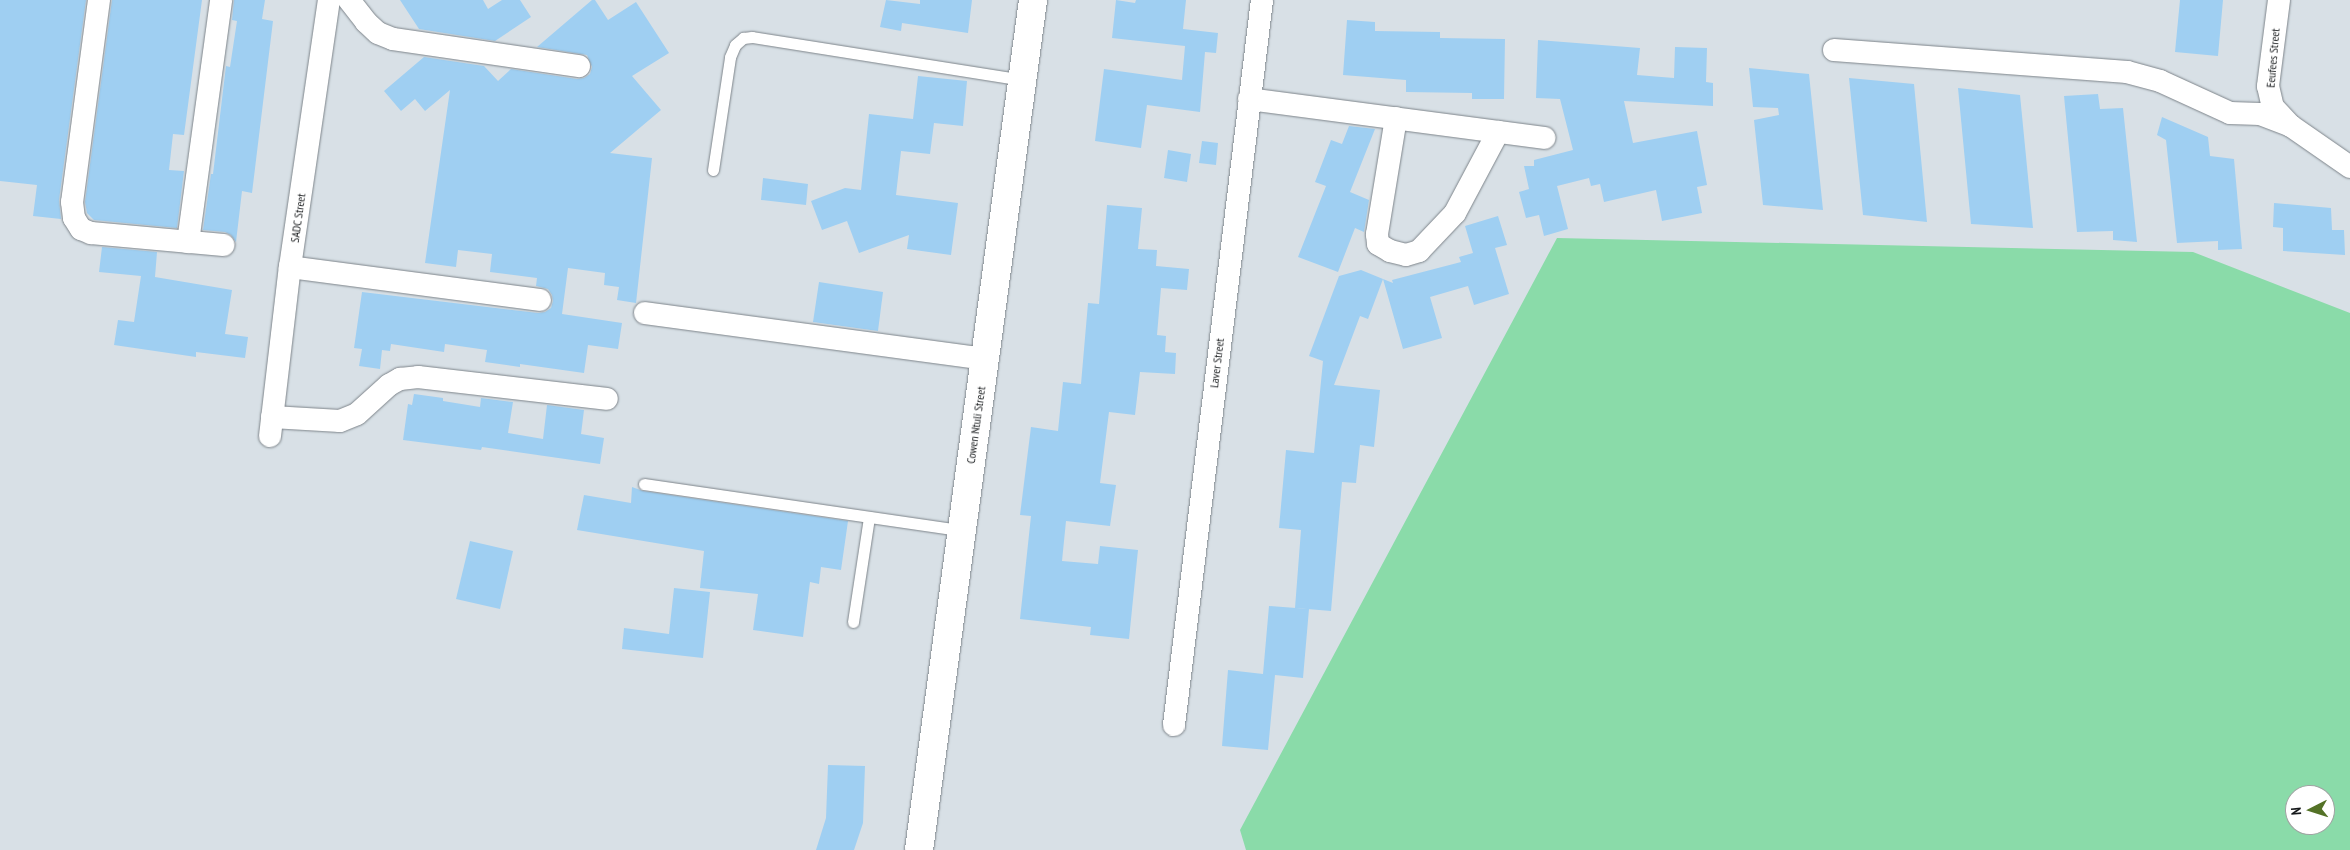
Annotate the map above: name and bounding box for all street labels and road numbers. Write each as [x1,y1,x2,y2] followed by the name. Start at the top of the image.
[2263,28,2283,88] street label: Eeufees Street
[287,192,309,244] street label: SADC Street
[1207,337,1227,389] street label: Laver Street
[963,386,989,464] street label: Cowen Ntuli Street

